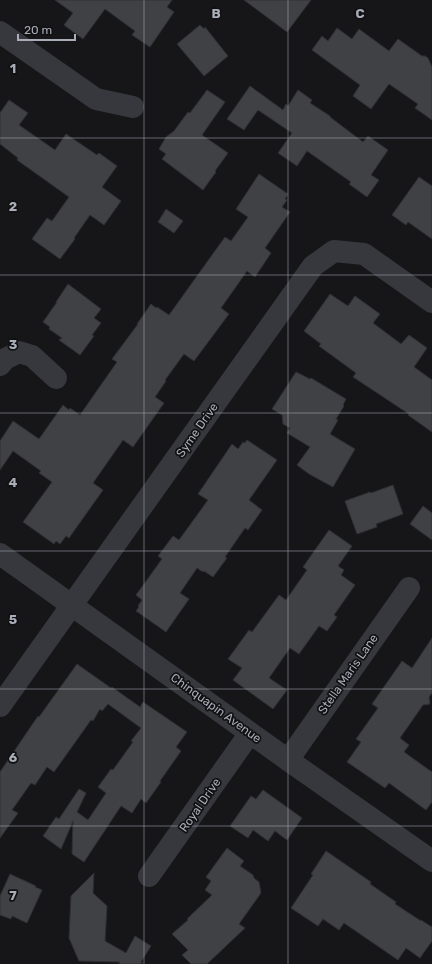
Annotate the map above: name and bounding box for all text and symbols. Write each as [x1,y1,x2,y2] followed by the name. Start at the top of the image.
[211,6,221,21] text: B
[355,6,365,21] text: C
[18,16,75,42] scale bar
[24,23,52,37] text: 20 m
[10,61,16,76] text: 1
[9,199,17,214] text: 2
[9,337,18,352] text: 3
[173,400,221,460] street label: Syme Drive
[9,475,18,490] text: 4
[9,612,17,627] text: 5
[315,631,381,717] street label: Stella Maris Lane
[168,670,264,746] street label: Chinquapin Avenue
[9,750,18,765] text: 6
[176,775,224,834] street label: Royal Drive
[9,888,17,903] text: 7

